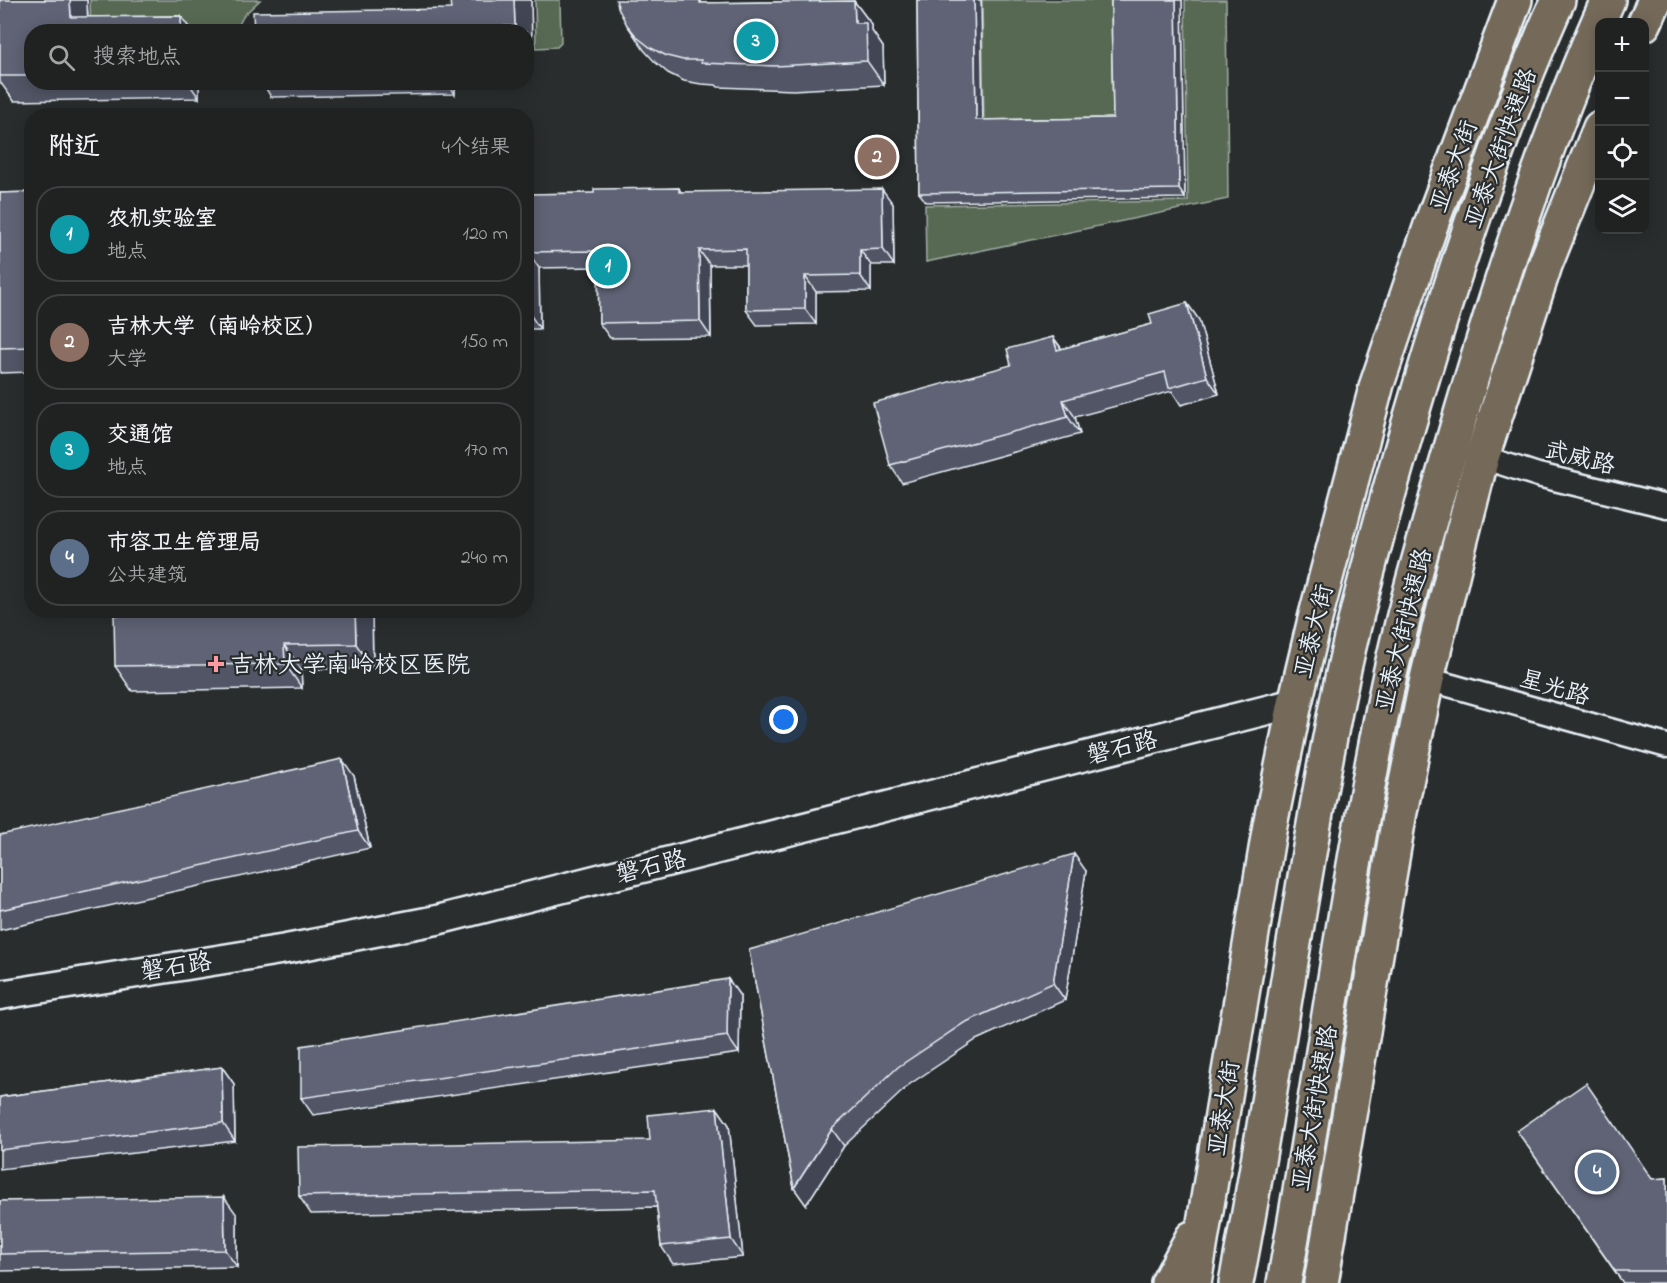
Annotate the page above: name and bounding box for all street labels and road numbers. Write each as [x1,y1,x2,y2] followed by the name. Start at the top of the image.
[1457,64,1548,234] street label: 亚泰大街快速路
[1422,116,1488,218] street label: 亚泰大街
[1540,434,1619,485] street label: 武威路
[1368,545,1443,716] street label: 亚泰大街快速路
[1287,581,1344,682] street label: 亚泰大街
[1515,663,1594,716] street label: 星光路
[1083,724,1162,775] street label: 磐石路
[612,843,691,894] street label: 磐石路
[138,946,215,991] street label: 磐石路
[1285,1023,1348,1194] street label: 亚泰大街快速路
[1201,1058,1250,1159] street label: 亚泰大街

